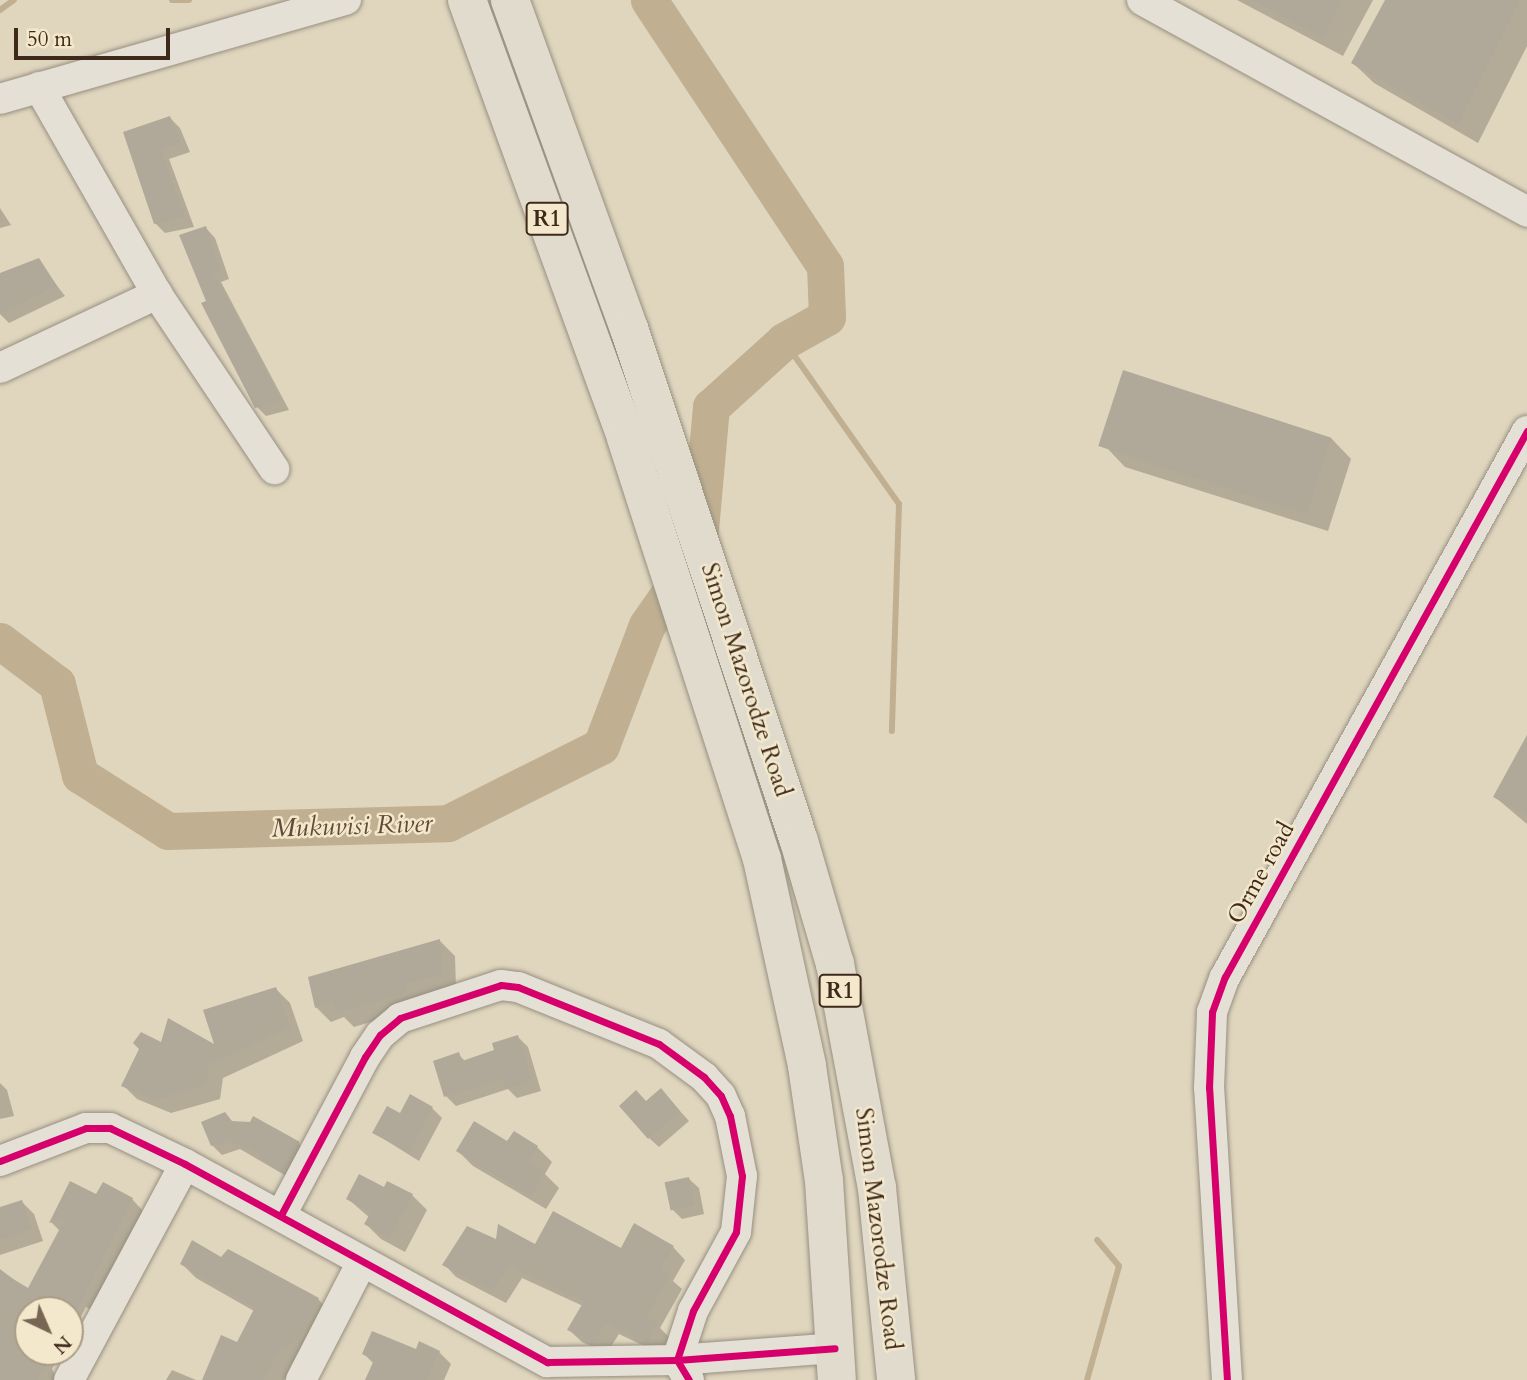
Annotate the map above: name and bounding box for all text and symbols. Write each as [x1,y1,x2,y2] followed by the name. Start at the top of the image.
[18,14,173,58] scale bar
[27,25,72,54] text: 50 m
[524,200,570,238] road number: R1
[695,559,797,801] street label: Simon Mazorodze Road
[271,808,433,844] water label: Mukuvisi River
[1221,817,1301,929] street label: Orme road
[817,972,863,1010] road number: R1
[849,1106,907,1352] street label: Simon Mazorodze Road
[14,1296,84,1366] north arrow
[47,1330,77,1360] text: N

